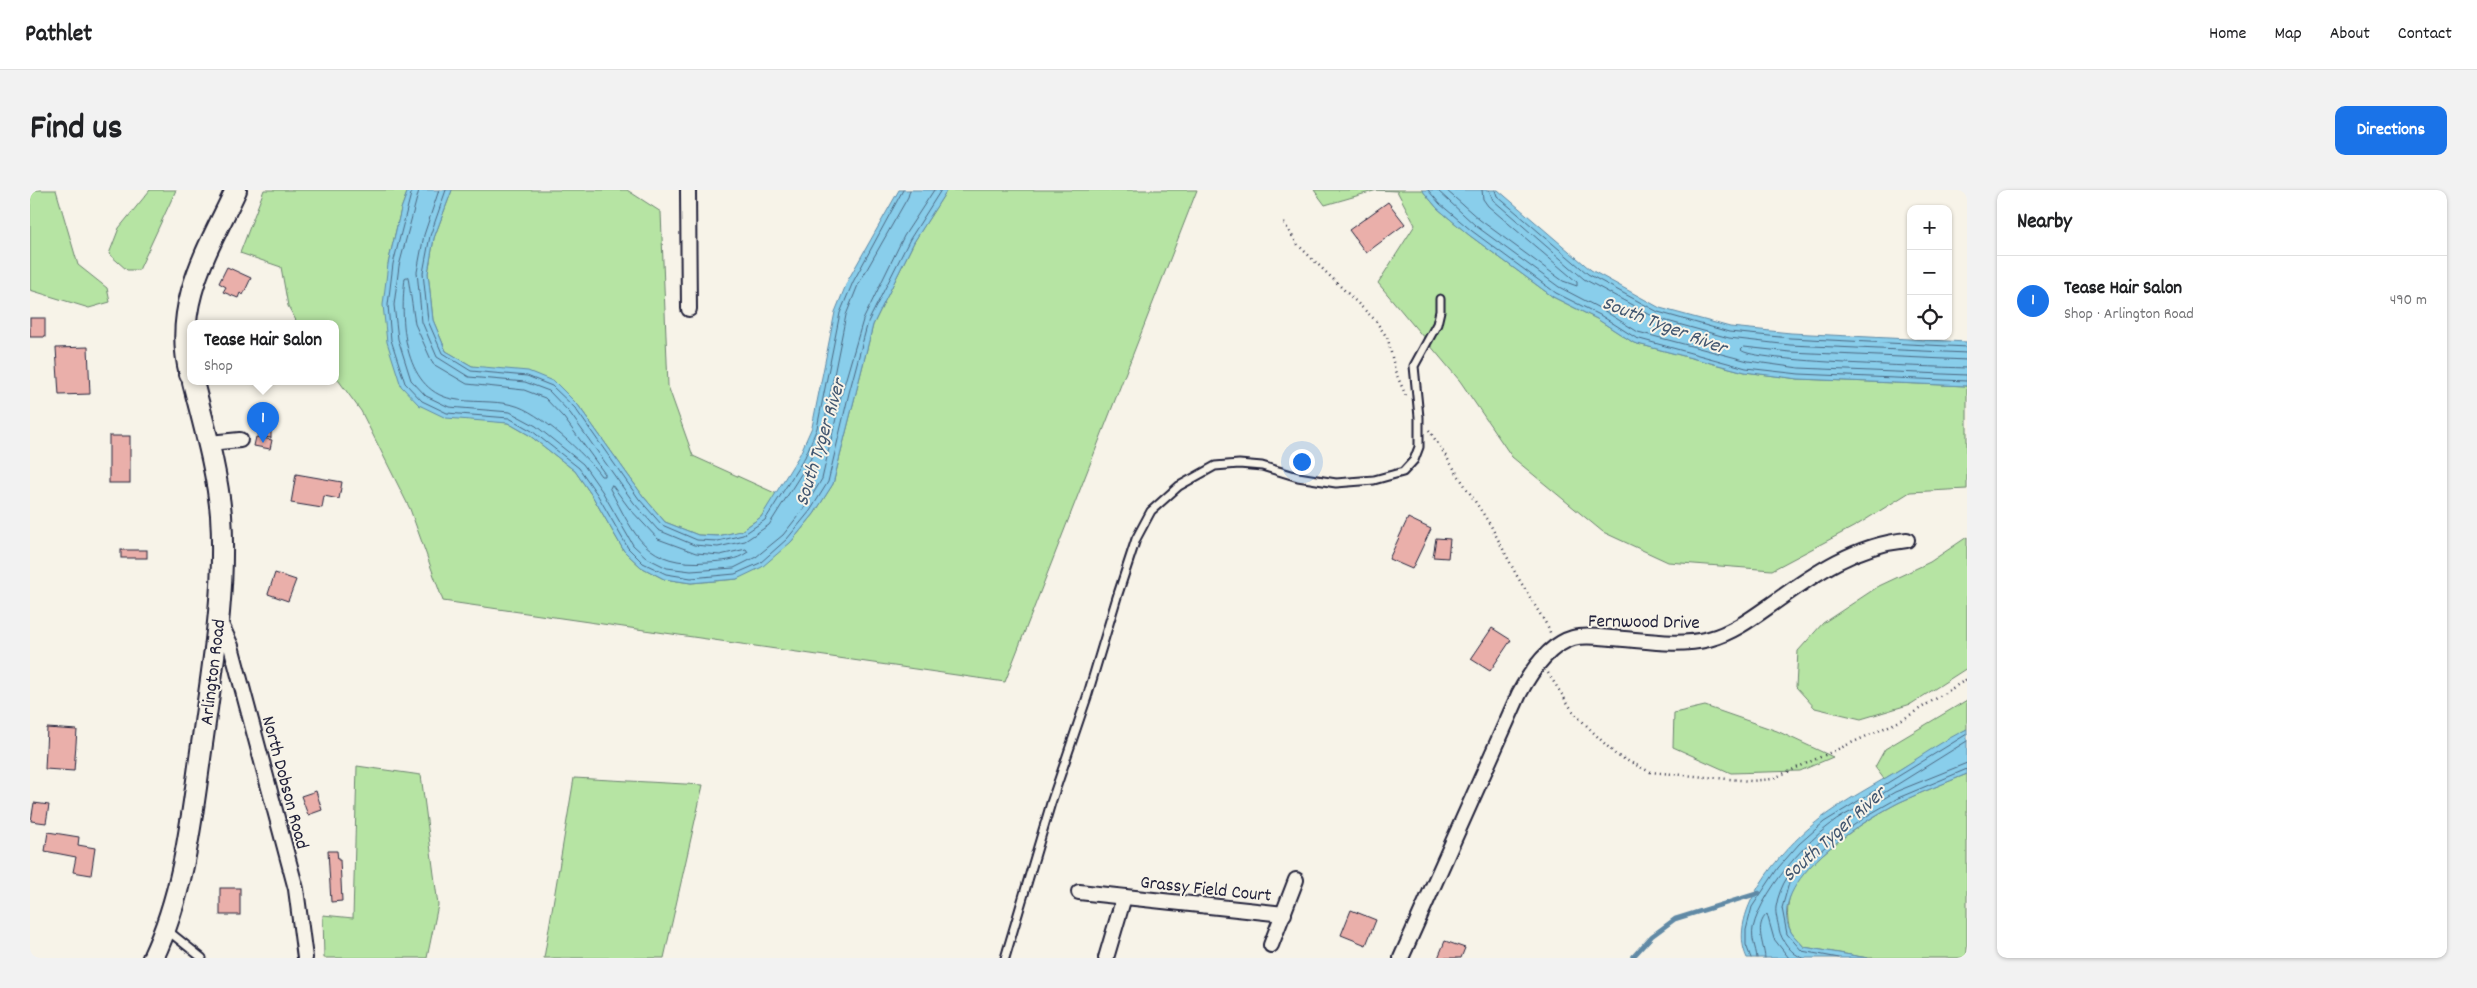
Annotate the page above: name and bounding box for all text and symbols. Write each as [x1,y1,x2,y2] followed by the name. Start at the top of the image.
[25,18,92,52] text: Pathlet
[2209,22,2246,47] text: Home
[2274,22,2302,47] text: Map
[2330,22,2370,47] text: About
[2398,22,2452,47] text: Contact
[30,105,122,155] text: Find us
[2335,106,2447,155] button: Directions
[1907,205,1952,340] map controls
[1907,205,1952,250] button: +
[2017,208,2072,238] text: Nearby
[1907,250,1952,295] button: −
[2064,276,2182,303] text: Tease Hair Salon
[2031,289,2035,312] text: 1
[2390,289,2427,312] text: 490 m
[1598,290,1733,364] water label: South Tyger River
[1907,295,1952,340] button: locate
[2064,303,2194,326] text: Shop · Arlington Road
[187,320,339,385] popup
[204,328,322,355] text: Tease Hair Salon
[204,355,233,378] text: Shop
[789,374,855,510] water label: South Tyger River
[247,402,279,443] pin: 1
[1289,449,1315,475] your location
[1588,609,1700,638] street label: Fernwood Drive
[195,618,234,727] street label: Arlington Road
[253,713,314,852] street label: North Dobson Road
[1777,779,1895,889] water label: South Tyger River
[1139,870,1273,911] street label: Grassy Field Court

